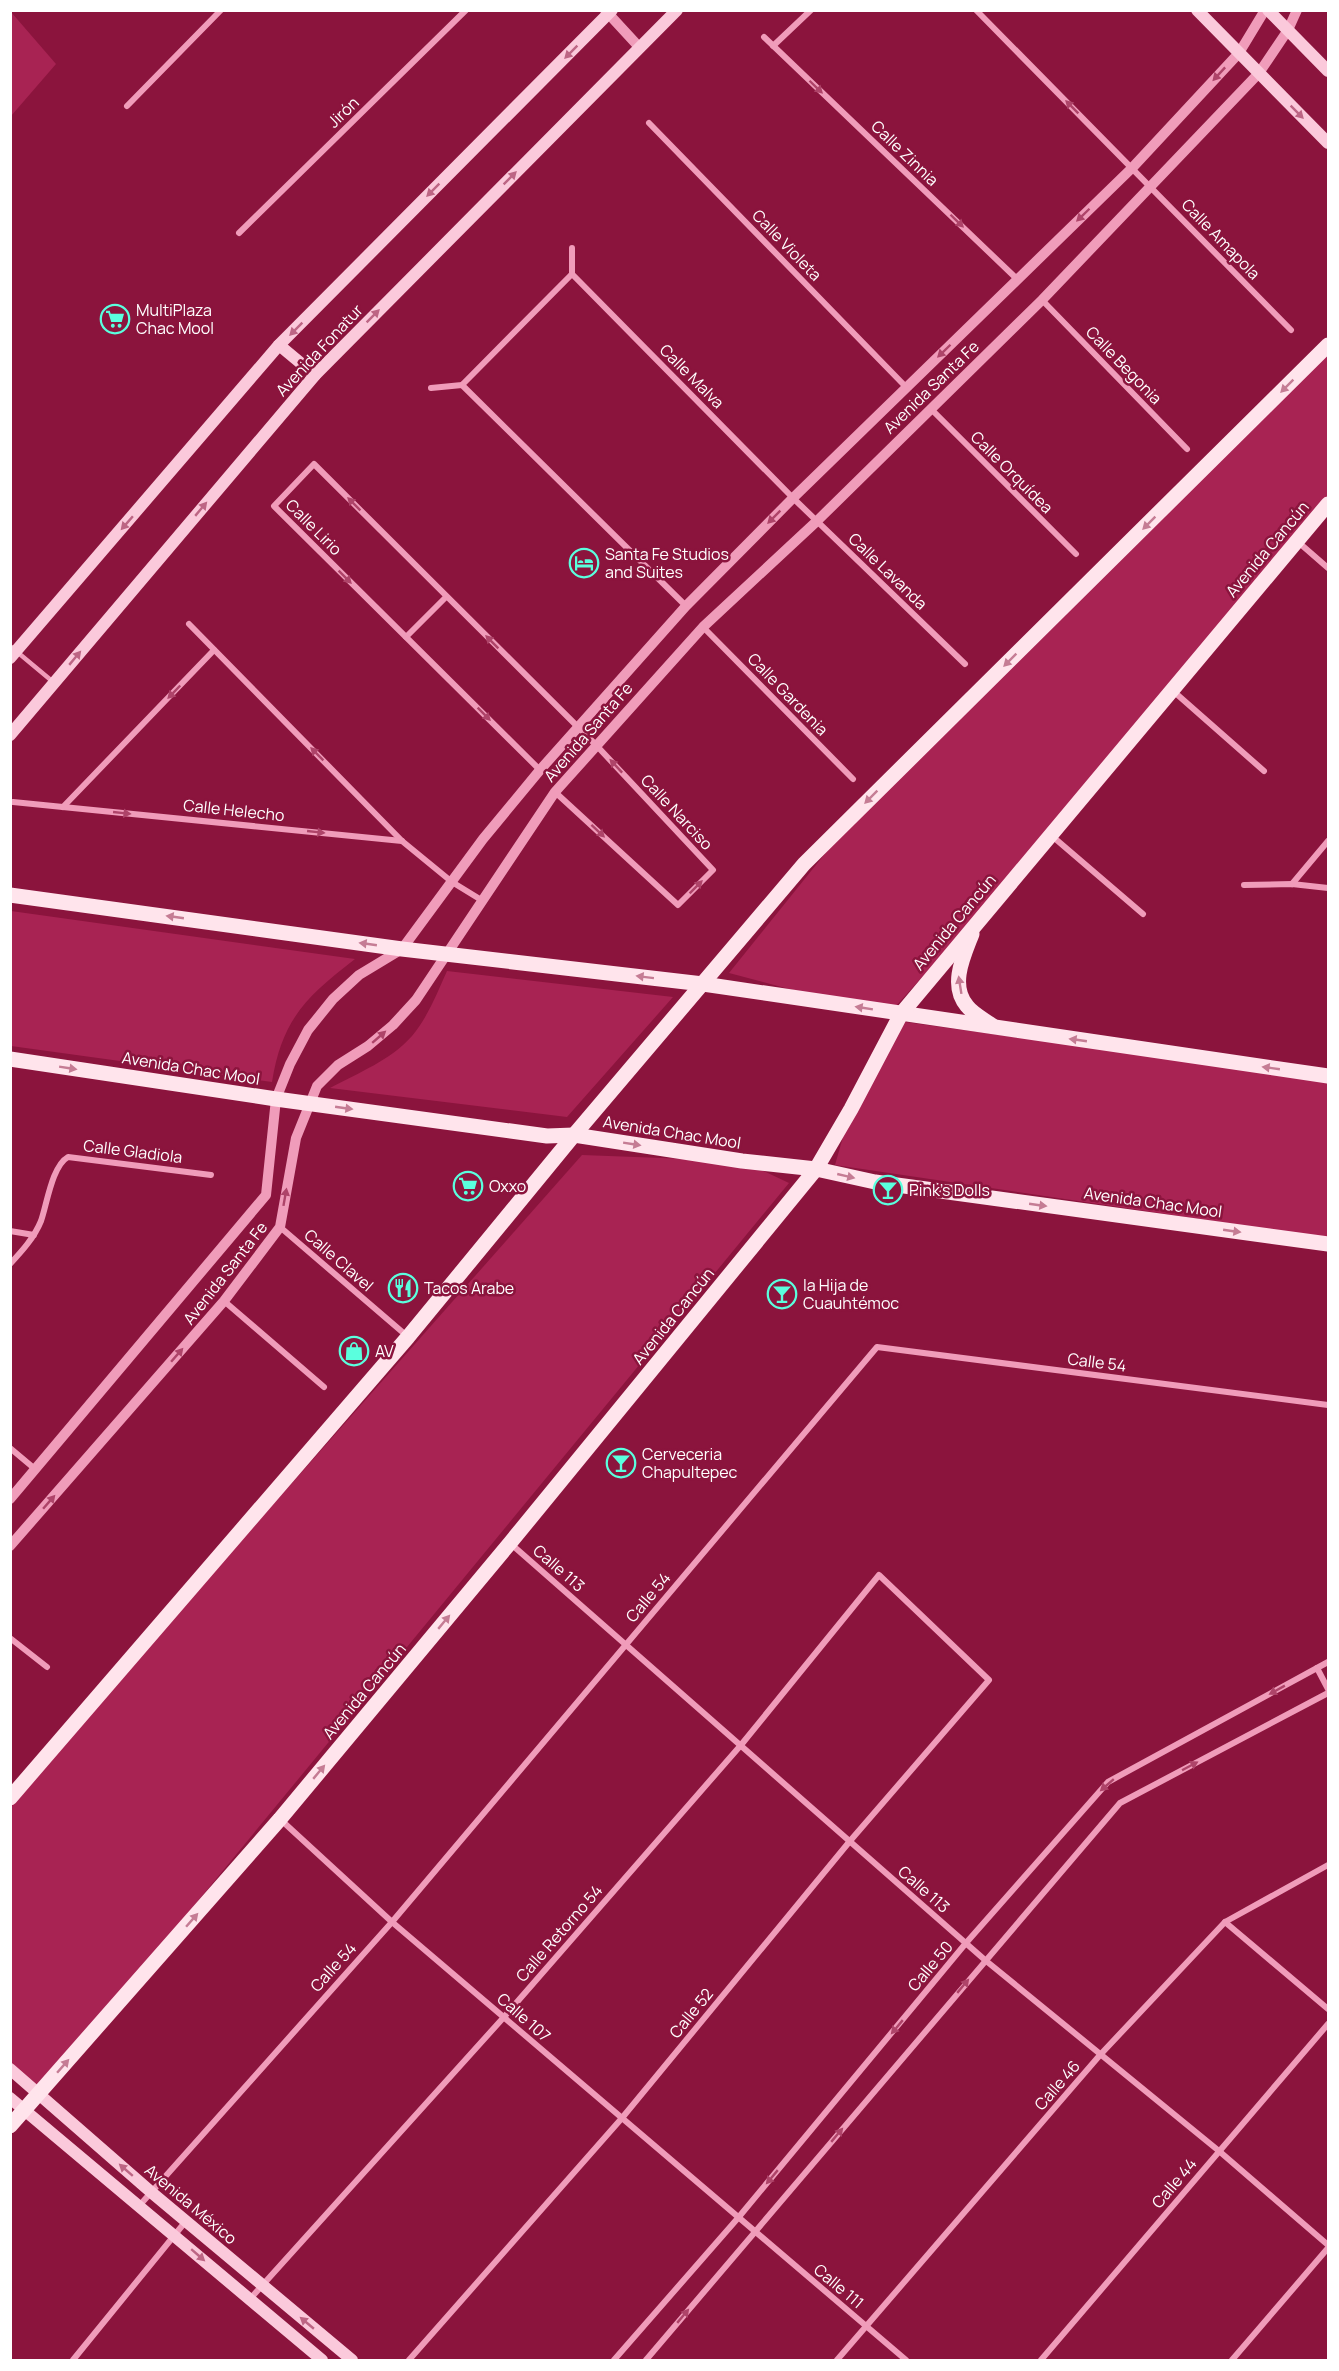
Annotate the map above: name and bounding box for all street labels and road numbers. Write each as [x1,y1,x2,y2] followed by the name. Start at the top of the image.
[323,92,363,132] street label: Jirón
[867,115,943,191] street label: Calle Zinnia
[1177,194,1265,284] street label: Calle Amapola
[747,205,827,285] street label: Calle Violeta
[271,299,368,401] street label: Avenida Fonatur
[1081,321,1167,409] street label: Calle Begonia
[878,336,984,438] street label: Avenida Santa Fe
[655,339,729,413] street label: Calle Malva
[966,426,1058,518] street label: Calle Orquídea
[281,494,347,560] street label: Calle Lirio
[1220,496,1314,602] street label: Avenida Cancún
[844,528,932,614] street label: Calle Lavanda
[743,648,833,740] street label: Calle Gardenia
[539,678,637,786] street label: Avenida Santa Fe
[636,769,718,855] street label: Calle Narciso
[182,794,286,826] street label: Calle Helecho
[907,869,1001,975] street label: Avenida Cancún
[121,1046,261,1090] street label: Avenida Chac Mool
[602,1110,742,1154] street label: Avenida Chac Mool
[82,1134,184,1168] street label: Calle Gladiola
[1083,1181,1223,1223] street label: Avenida Chac Mool
[178,1217,272,1329] street label: Avenida Santa Fe
[300,1224,378,1296] street label: Calle Clavel
[627,1263,719,1369] street label: Avenida Cancún
[1066,1347,1128,1377] street label: Calle 54
[529,1539,589,1597] street label: Calle 113
[621,1567,675,1627] street label: Calle 54
[317,1638,411,1744] street label: Avenida Cancún
[894,1860,954,1918] street label: Calle 113
[511,1880,607,1986] street label: Calle Retorno 54
[902,1936,958,1996] street label: Calle 50
[305,1938,361,1996] street label: Calle 54
[664,1983,718,2043] street label: Calle 52
[492,1988,556,2046] street label: Calle 107
[1029,2055,1085,2115] street label: Calle 46
[1146,2153,1202,2213] street label: Calle 44
[140,2159,242,2249] street label: Avenida México
[809,2259,869,2313] street label: Calle 111

